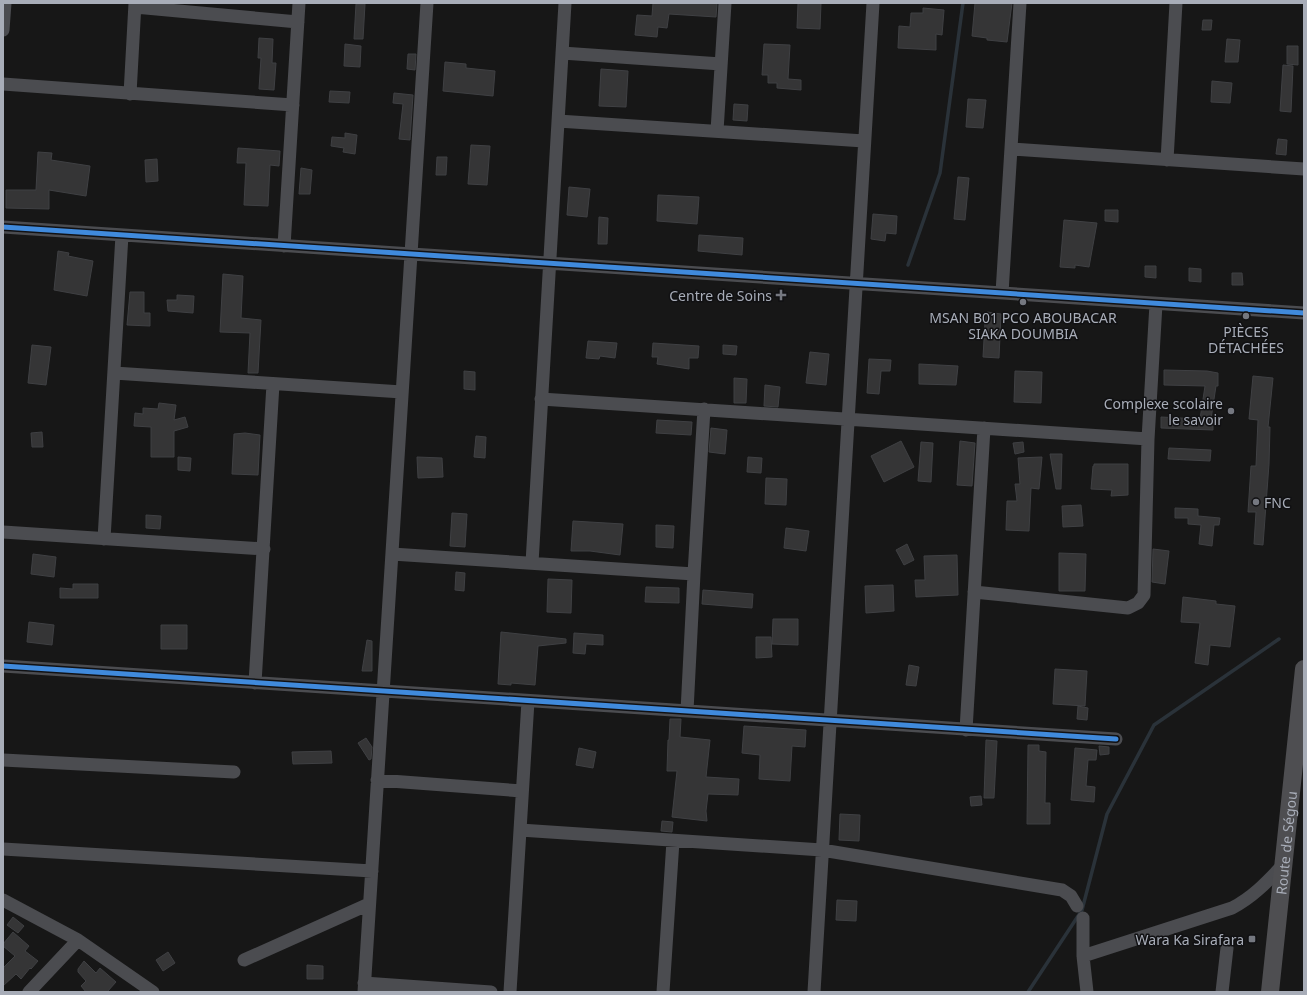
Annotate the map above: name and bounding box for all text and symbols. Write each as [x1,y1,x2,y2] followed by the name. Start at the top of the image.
[669,286,772,305] place label: Centre de Soins
[775,289,787,301] marker: Centre de Soins
[1018,297,1028,307] marker: MSAN B01 PCO ABOUBACAR SIAKA DOUMBIA
[929,308,1117,343] place label: MSAN B01 PCO ABOUBACAR SIAKA DOUMBIA
[1241,311,1251,321] marker: PIÈCES DÉTACHÉES
[1208,322,1284,357] place label: PIÈCES DÉTACHÉES
[1104,394,1223,429] place label: Complexe scolaire le savoir
[1226,406,1236,416] marker: Complexe scolaire le savoir
[1264,493,1291,512] place label: FNC
[1251,497,1261,507] marker: FNC
[1271,790,1301,896] street label: Route de Ségou
[1136,930,1244,949] place label: Wara Ka Sirafara
[1247,934,1257,944] marker: Wara Ka Sirafara

